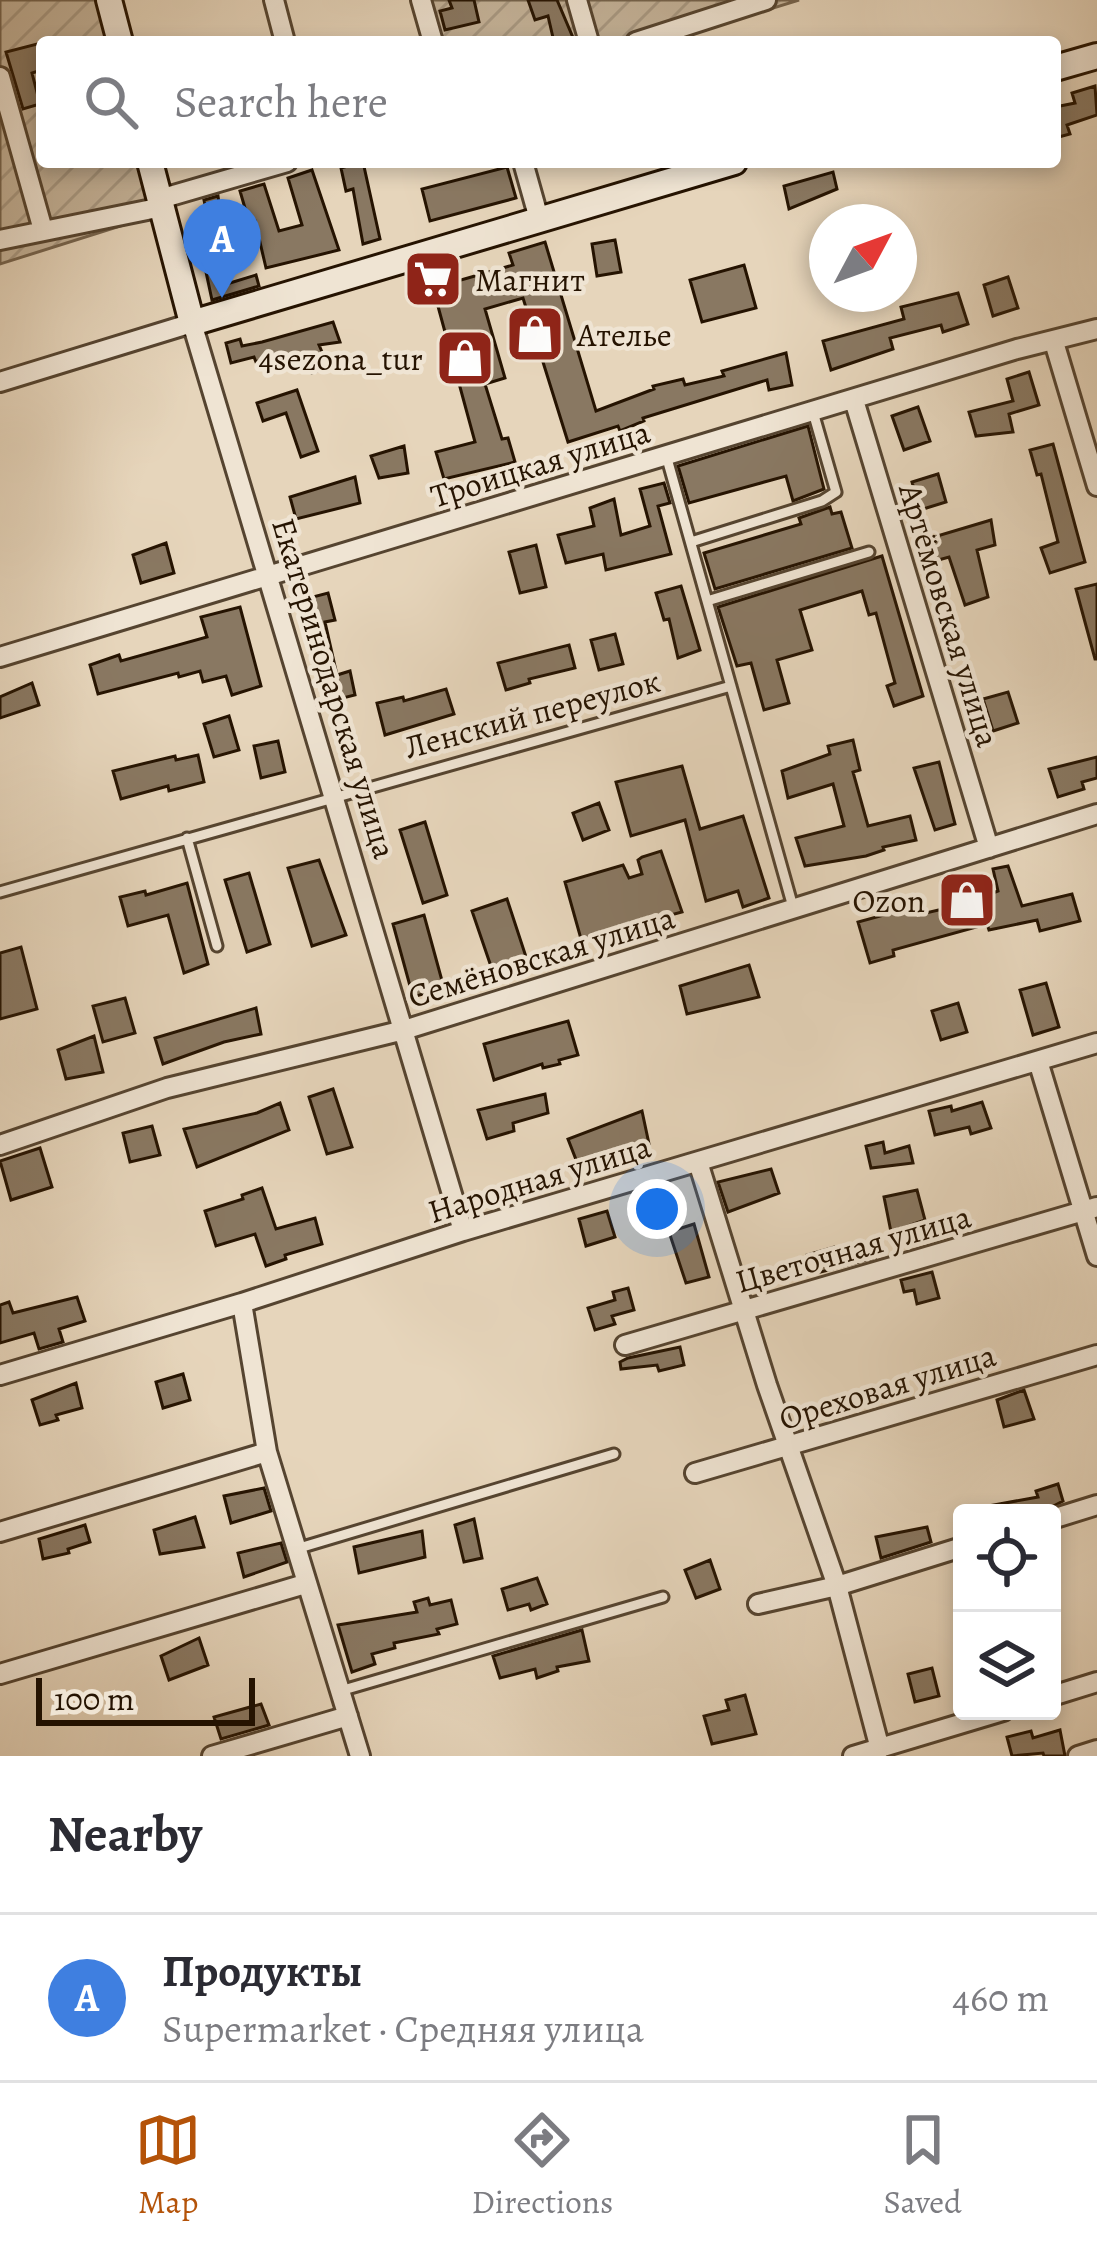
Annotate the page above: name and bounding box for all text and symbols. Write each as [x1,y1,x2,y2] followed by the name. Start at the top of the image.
[36,36,1061,168] search box
[78,69,144,135] icon: search
[174,71,388,133] text: Search here
[183,199,261,298] pin: A
[809,204,917,312] north arrow
[402,248,464,310] supermarket icon: Магнит
[475,257,585,302] place label: Магнит
[504,303,566,365] shop icon: Ателье
[576,312,672,357] place label: Ателье
[434,327,496,389] shop icon: 4sezona_tur
[258,336,423,381] place label: 4sezona_tur
[425,409,656,518] street label: Троицкая улица
[888,477,1011,753] street label: Артёмовская улица
[261,512,408,865] street label: Екатеринодарская улица
[399,658,665,769] street label: Ленский переулок
[936,869,998,931] shop icon: Ozon
[852,878,925,923] place label: Ozon
[402,894,681,1018] street label: Семёновская улица
[422,1123,657,1234] street label: Народная улица
[627,1179,687,1239] your location
[730,1193,977,1304] street label: Цветочная улица
[773,1332,1002,1441] street label: Ореховая улица
[953,1504,1061,1720] map controls
[953,1504,1061,1612] button: locate
[953,1612,1061,1720] button: layers
[36,1672,255,1725] scale bar
[54,1676,134,1721] text: 100 m
[48,1799,202,1869] text: Nearby
[162,1940,362,2002] text: Продукты
[75,1971,99,2024] text: A
[952,1971,1049,2024] text: 460 m
[162,2002,644,2055] text: Supermarket · Средняя улица
[135,2107,201,2224] tab: Map
[472,2107,613,2224] tab: Directions
[884,2107,962,2224] tab: Saved

